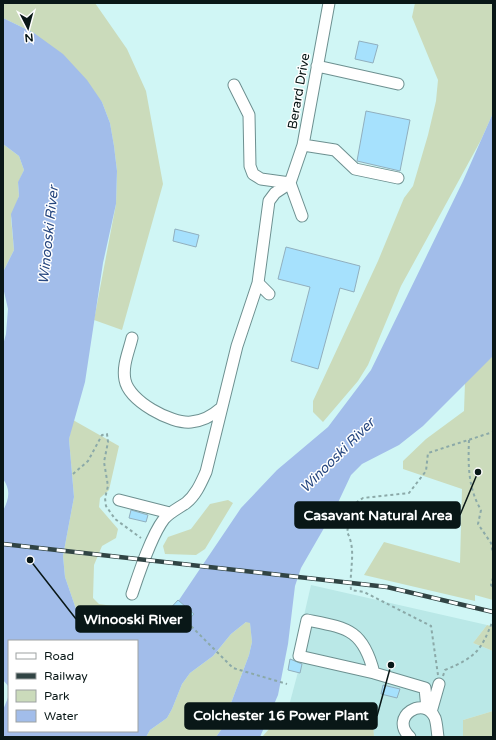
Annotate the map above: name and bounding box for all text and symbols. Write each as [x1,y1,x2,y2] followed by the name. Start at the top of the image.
[8,8,48,48] north arrow
[24,31,34,44] text: N
[284,52,314,130] street label: Berard Drive
[35,184,62,285] water label: Winooski River
[296,413,379,496] water label: Winooski River
[295,502,460,528] callout: Casavant Natural Area
[303,507,453,524] text: Casavant Natural Area
[76,606,191,632] callout: Winooski River
[84,611,183,628] text: Winooski River
[8,640,138,732] legend
[44,649,74,663] text: Road
[44,669,88,683] text: Railway
[44,689,70,703] text: Park
[185,703,377,729] callout: Colchester 16 Power Plant
[193,707,369,724] text: Colchester 16 Power Plant
[44,709,79,723] text: Water

